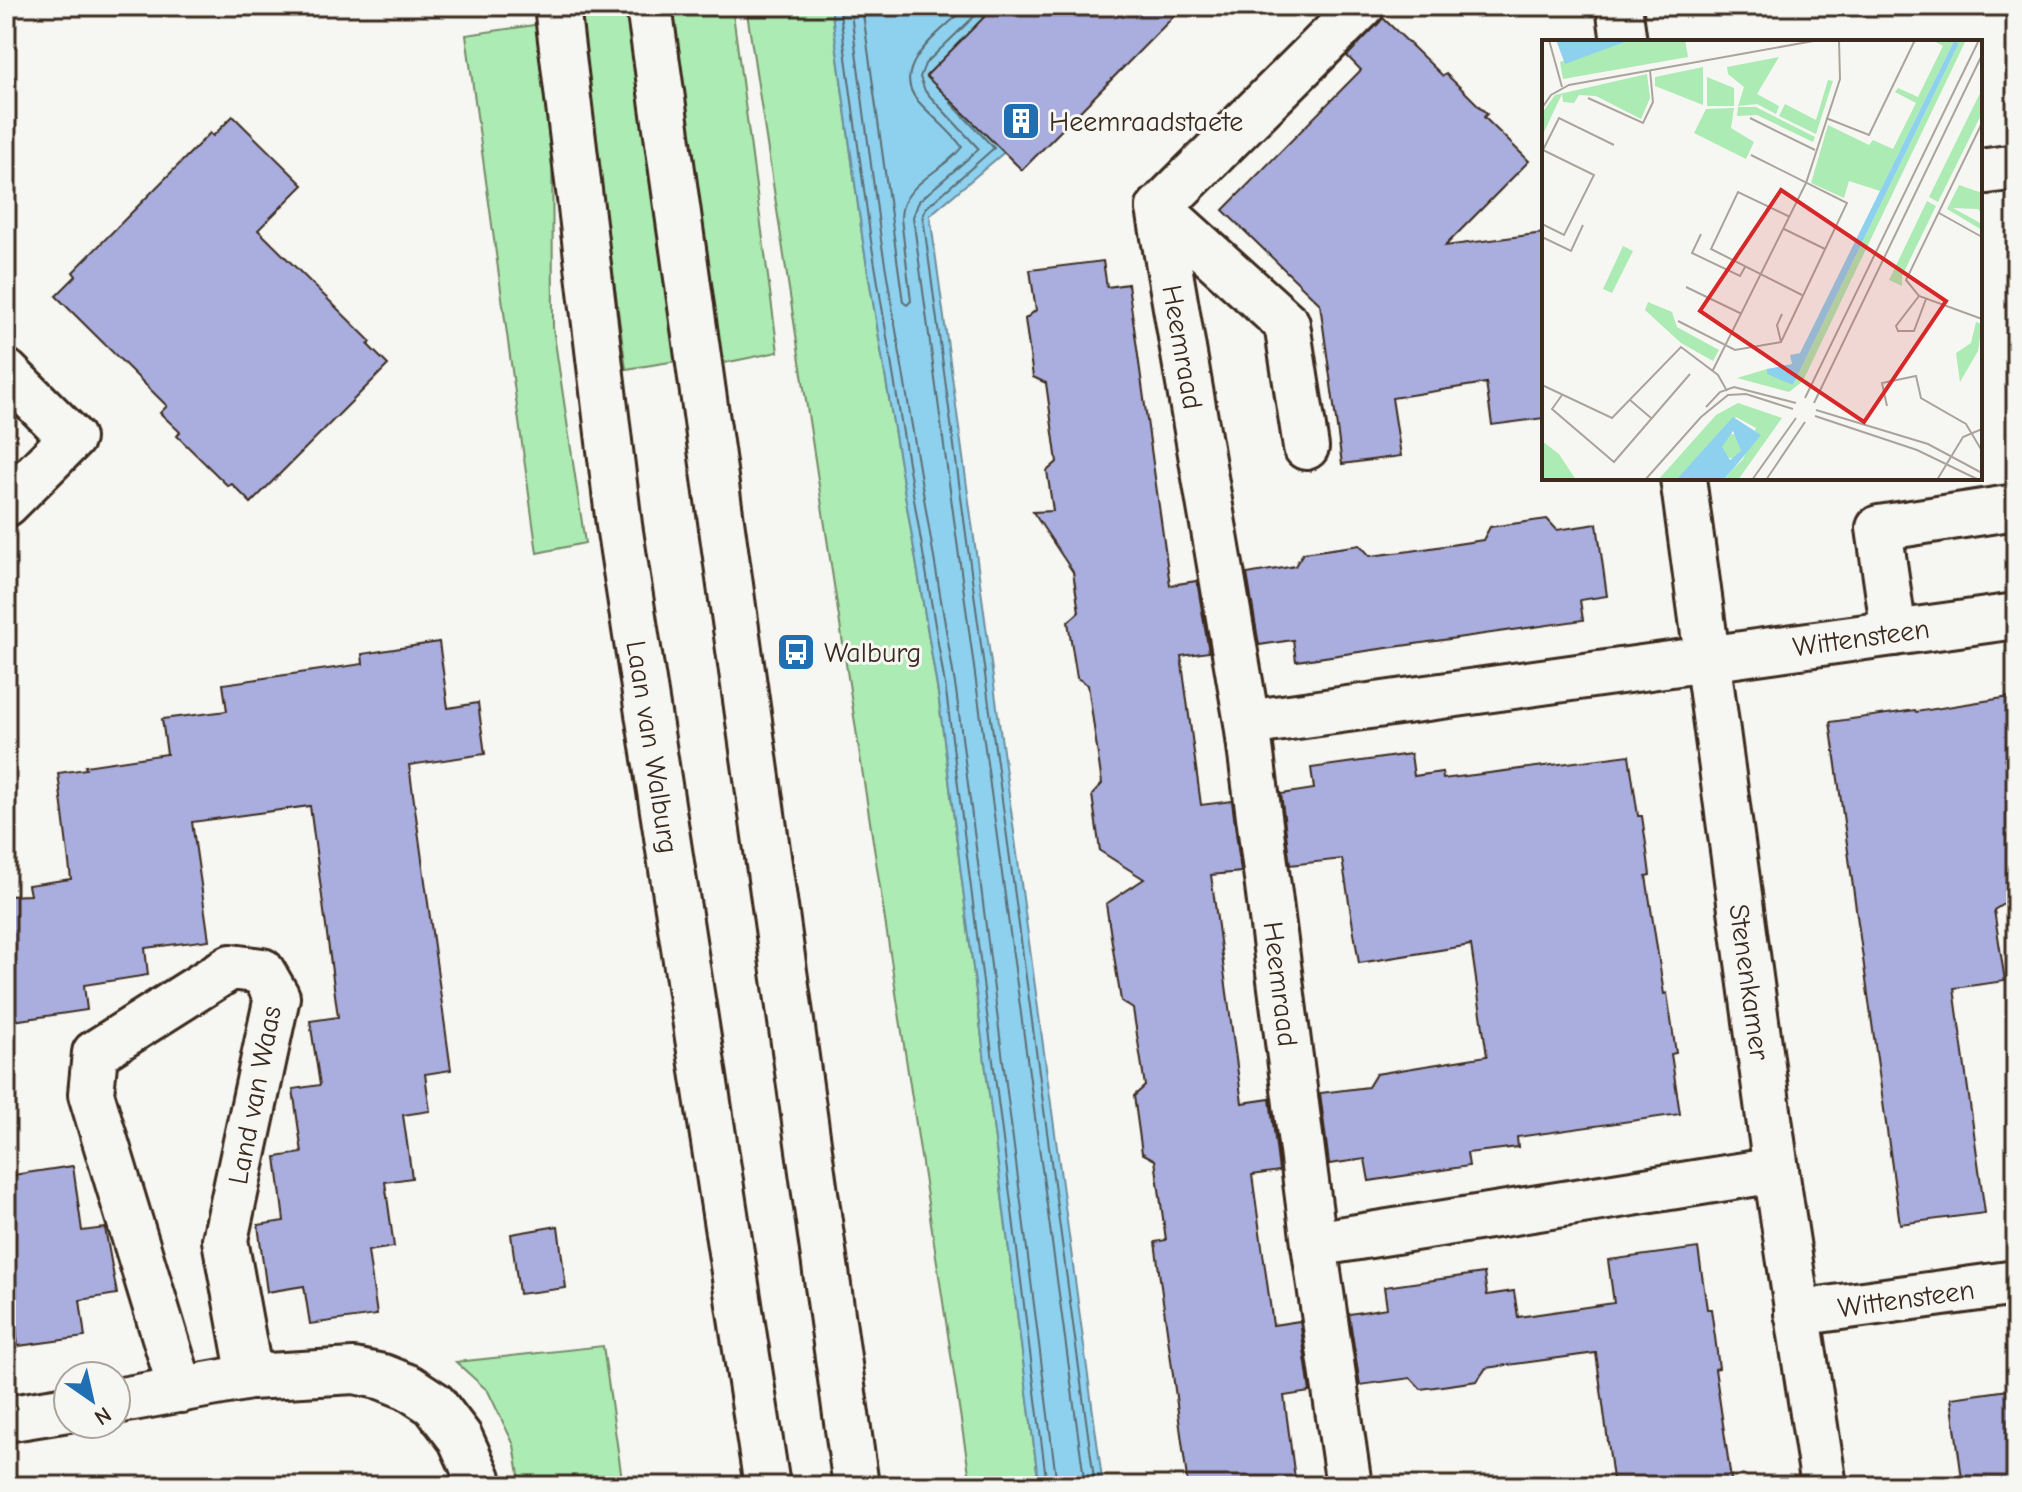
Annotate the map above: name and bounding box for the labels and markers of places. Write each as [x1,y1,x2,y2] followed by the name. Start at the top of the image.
[1000,100,1042,142] building icon: Heemraadstaete
[1049,106,1243,138] place label: Heemraadstaete
[775,631,817,673] bus stop icon: Walburg
[824,637,921,669] place label: Walburg

